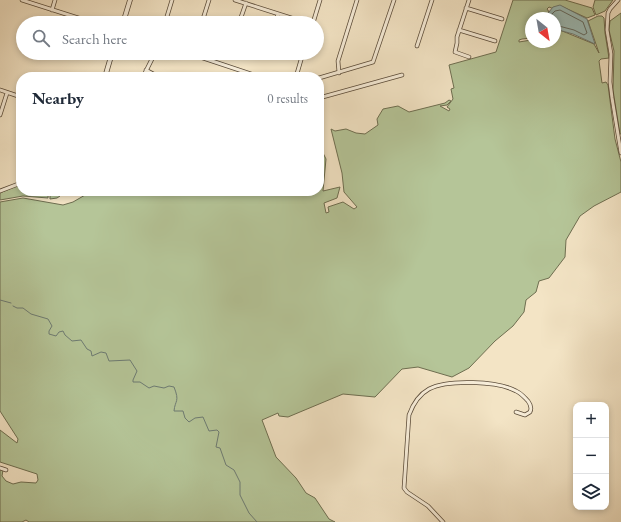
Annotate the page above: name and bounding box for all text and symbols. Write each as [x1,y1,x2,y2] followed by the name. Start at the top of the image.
[525,12,561,48] north arrow
[16,16,324,60] search box
[30,27,52,49] icon: search
[62,29,127,48] text: Search here
[32,87,84,109] text: Nearby
[267,90,308,107] text: 0 results
[573,402,609,510] map controls
[573,402,609,438] button: +
[573,438,609,474] button: −
[573,474,609,510] button: layers

